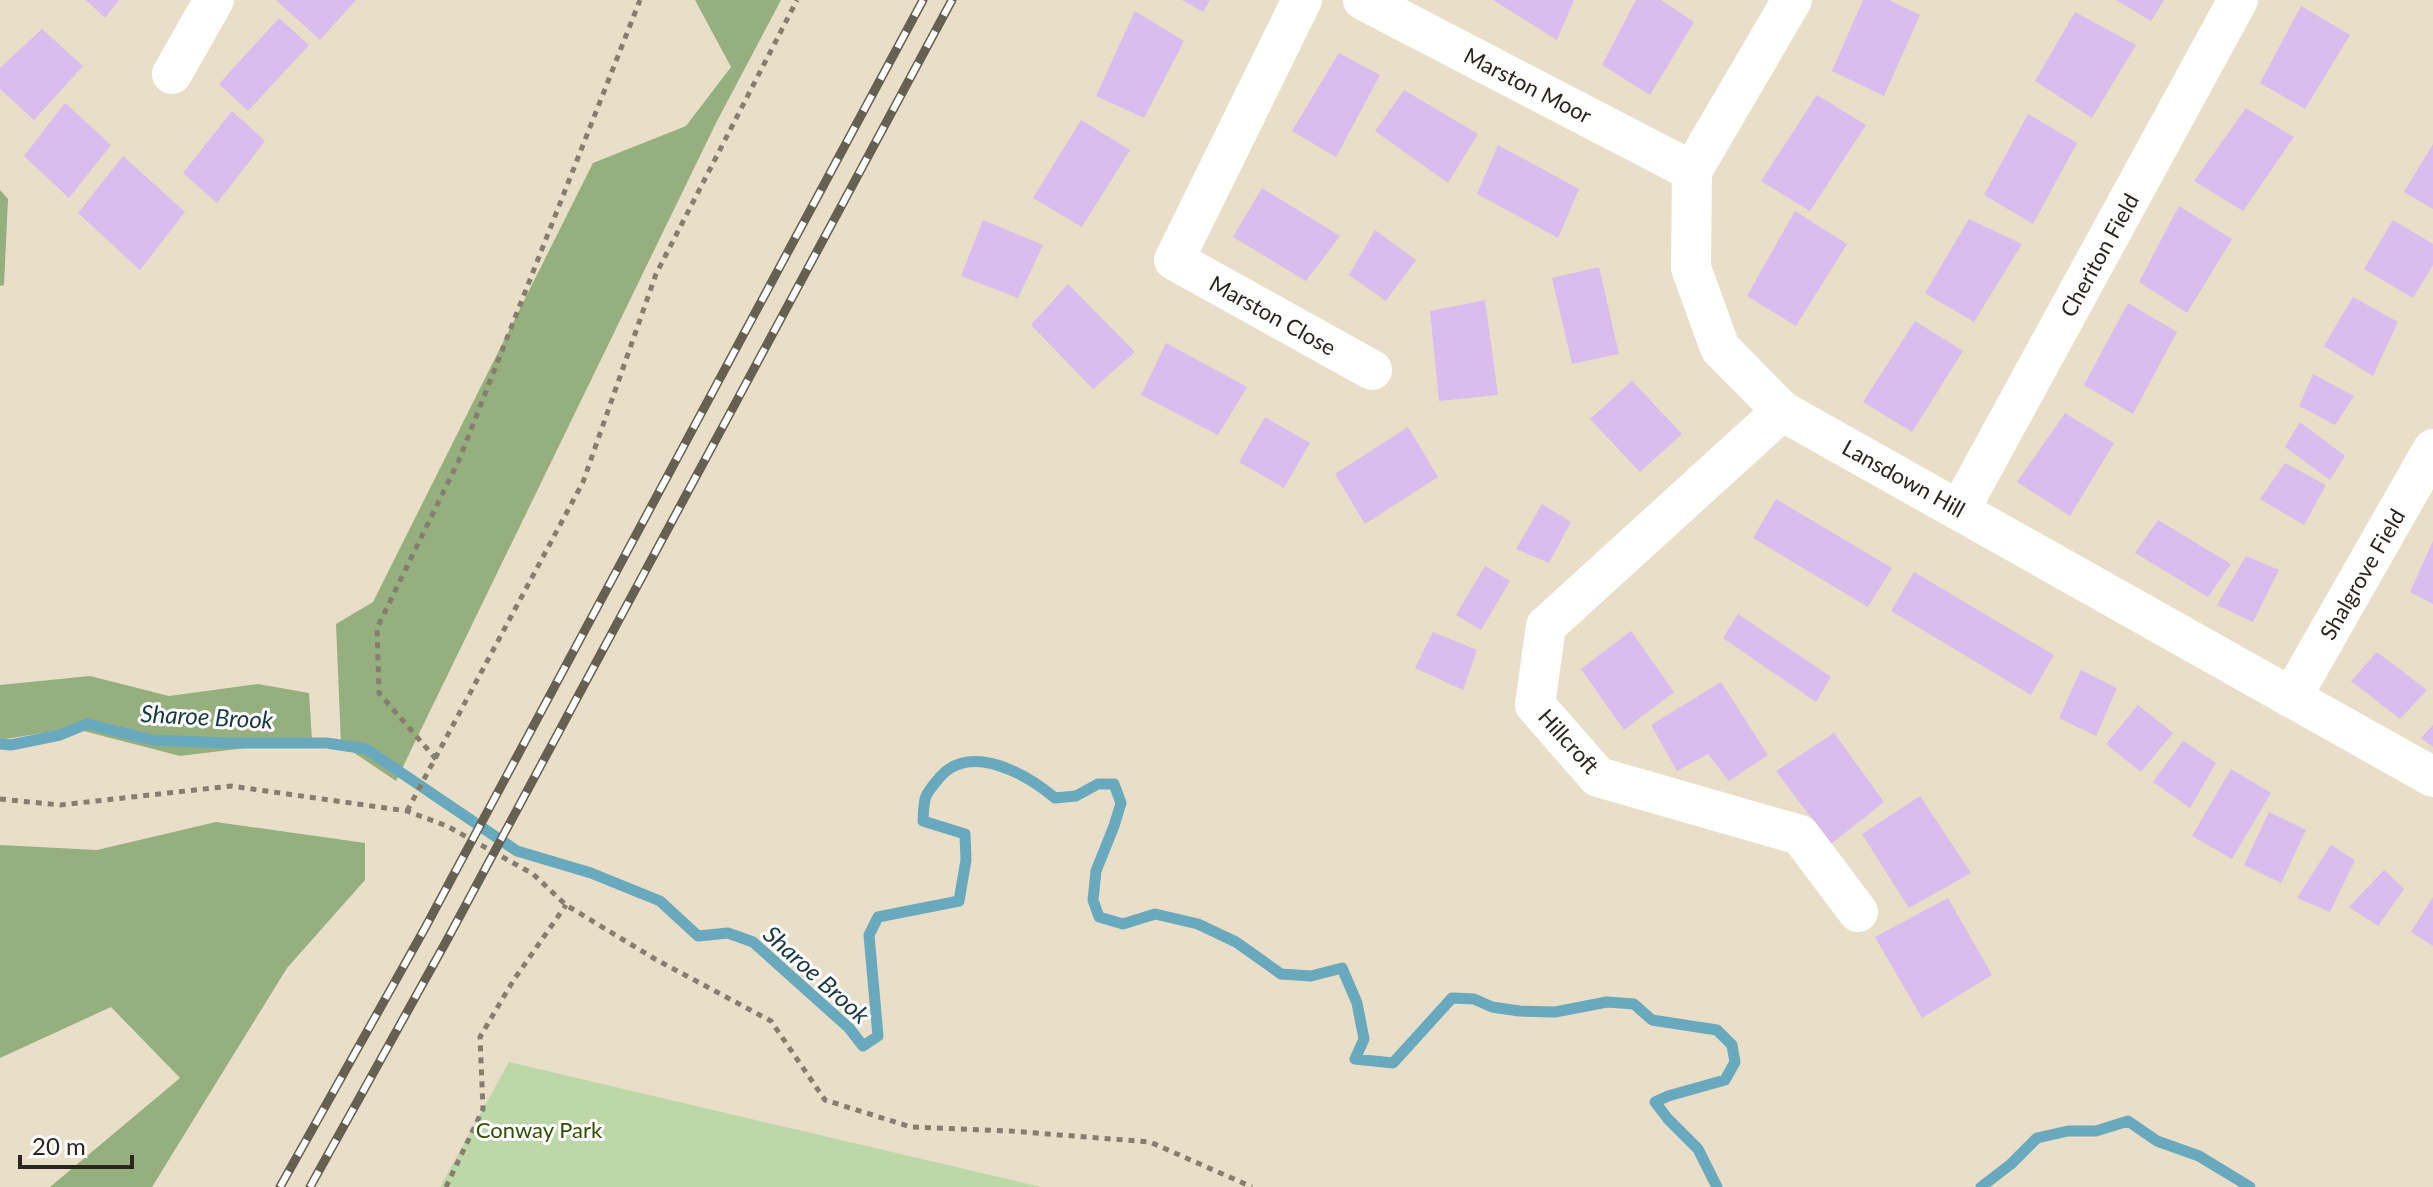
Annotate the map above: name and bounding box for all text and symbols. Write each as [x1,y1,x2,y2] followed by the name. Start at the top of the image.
[1460,41,1596,129] street label: Marston Moor
[2054,189,2144,321] street label: Cheriton Field
[1205,269,1341,361] street label: Marston Close
[1838,433,1970,523] street label: Lansdown Hill
[2314,504,2410,644] street label: Shalgrove Field
[140,698,275,734] water label: Sharoe Brook
[1533,703,1605,779] street label: Hillcroft
[758,919,876,1030] water label: Sharoe Brook
[476,1116,603,1143] park label: Conway Park
[20,1119,132,1169] scale bar
[32,1131,86,1160] text: 20 m

